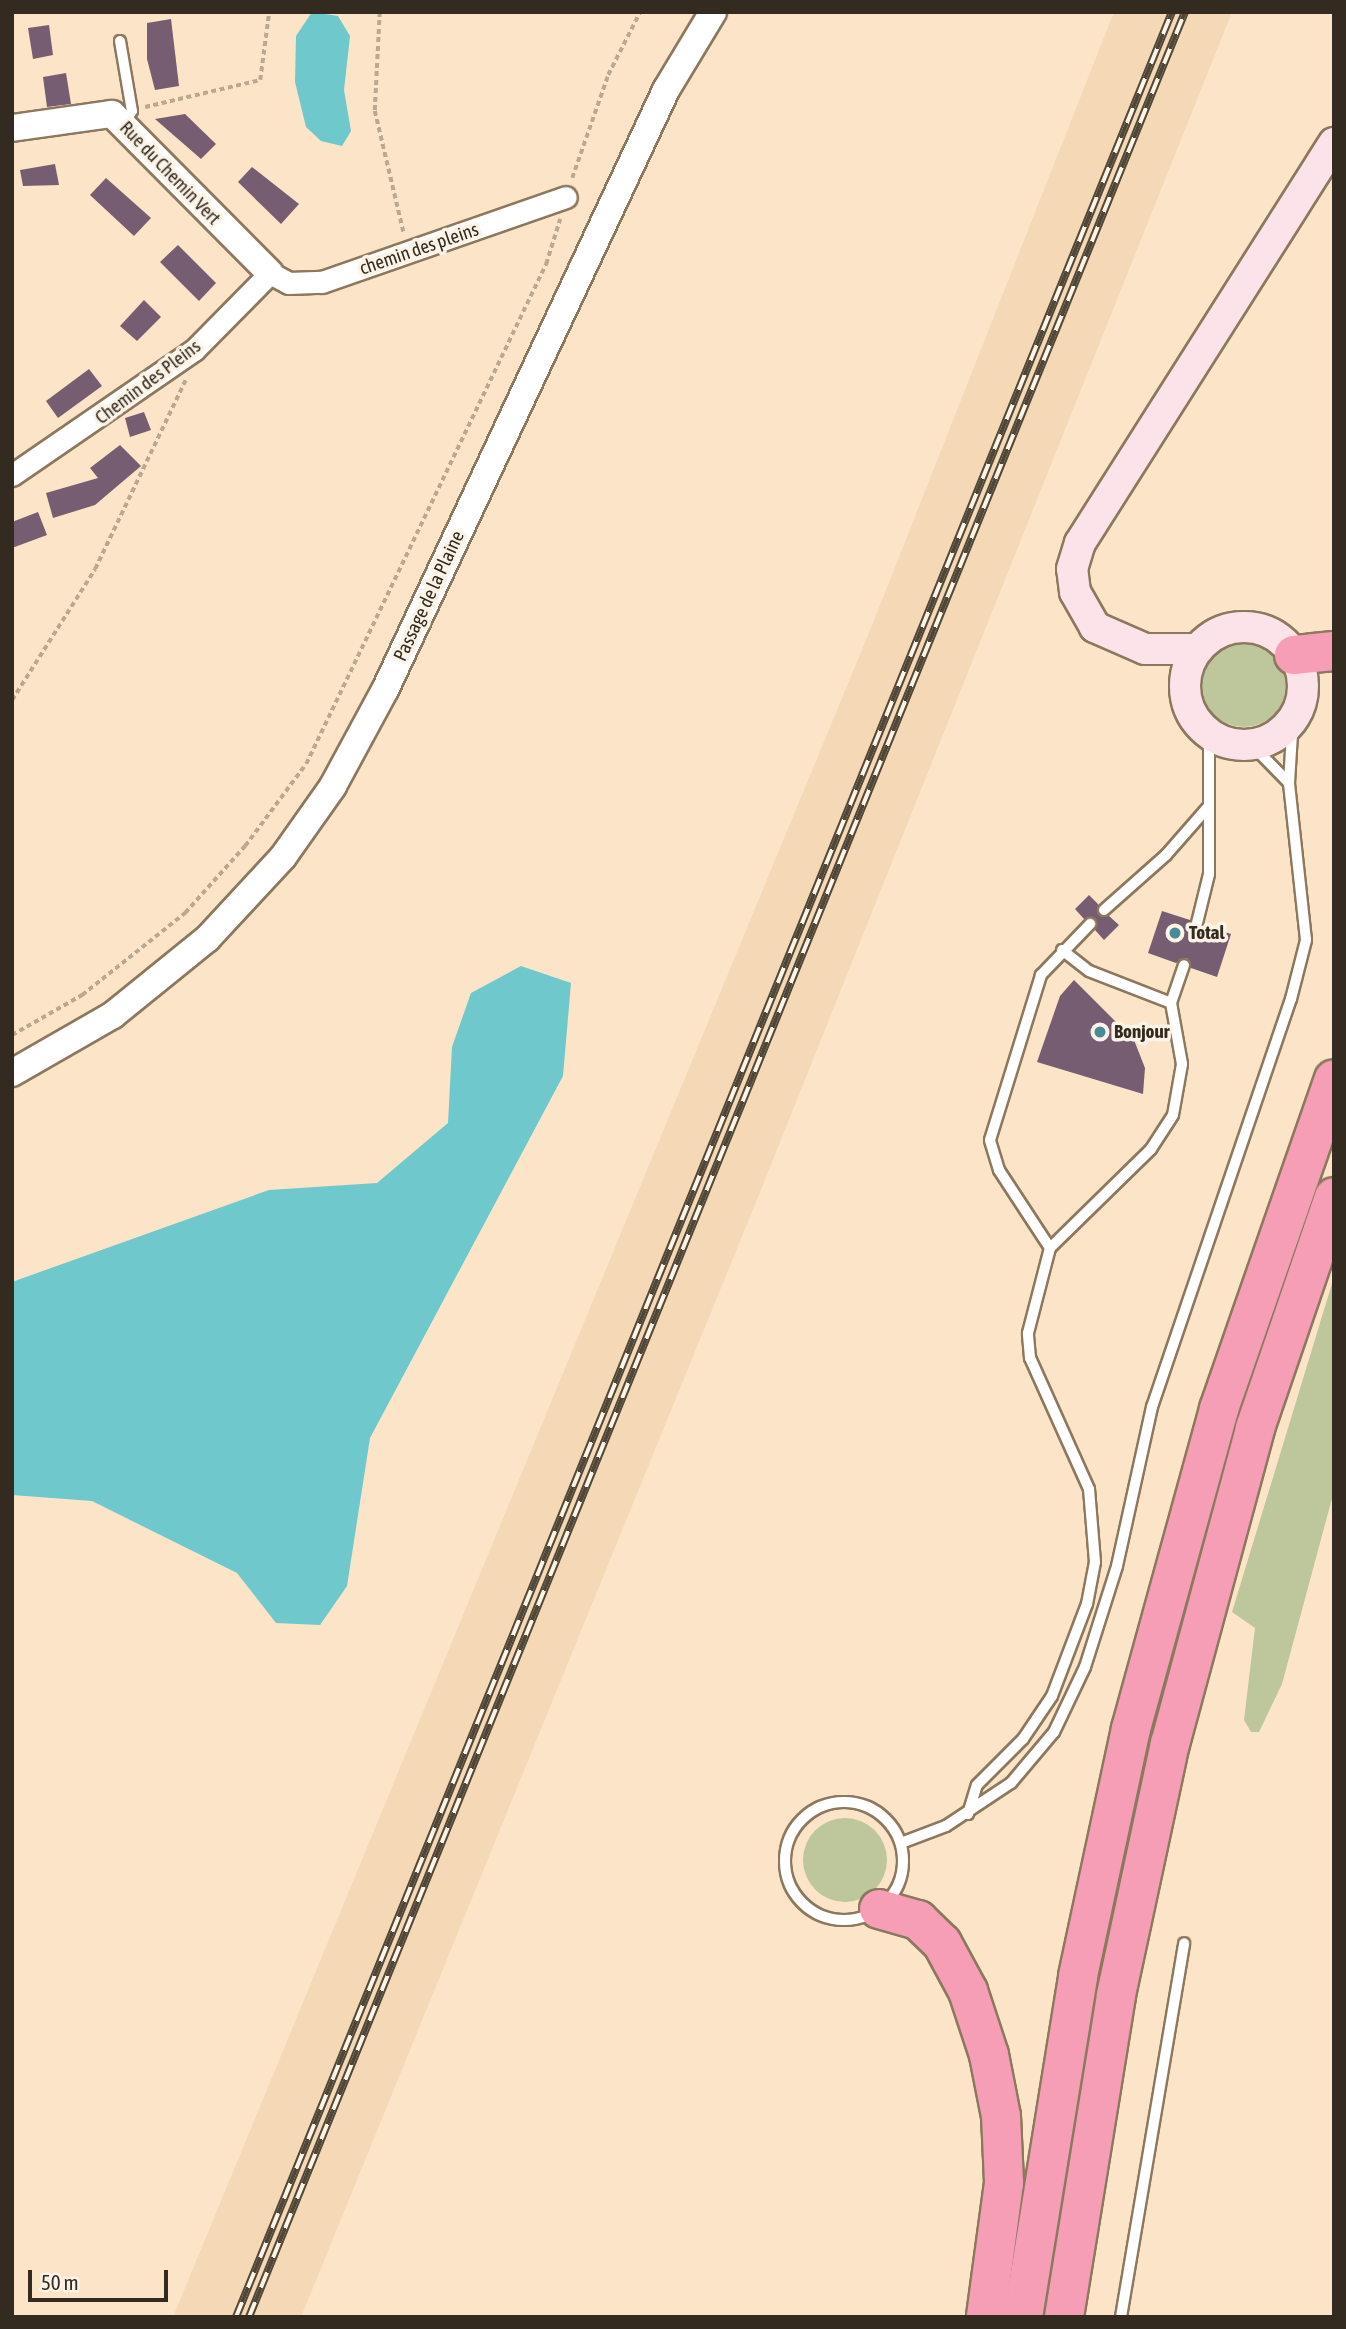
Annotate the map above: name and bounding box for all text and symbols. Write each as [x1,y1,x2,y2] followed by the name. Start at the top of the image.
[115,116,225,230] street label: Rue du Chemin Vert
[356,218,482,280] street label: chemin des pleins
[91,335,205,429] street label: Chemin des Pleins
[389,527,469,665] street label: Passage de la Plaine
[1189,922,1224,944] place label: Total
[1167,925,1183,941] marker: Total
[1114,1021,1169,1043] place label: Bonjour
[1092,1024,1108,1040] marker: Bonjour
[32,2256,172,2300] scale bar
[41,2270,79,2294] text: 50 m

